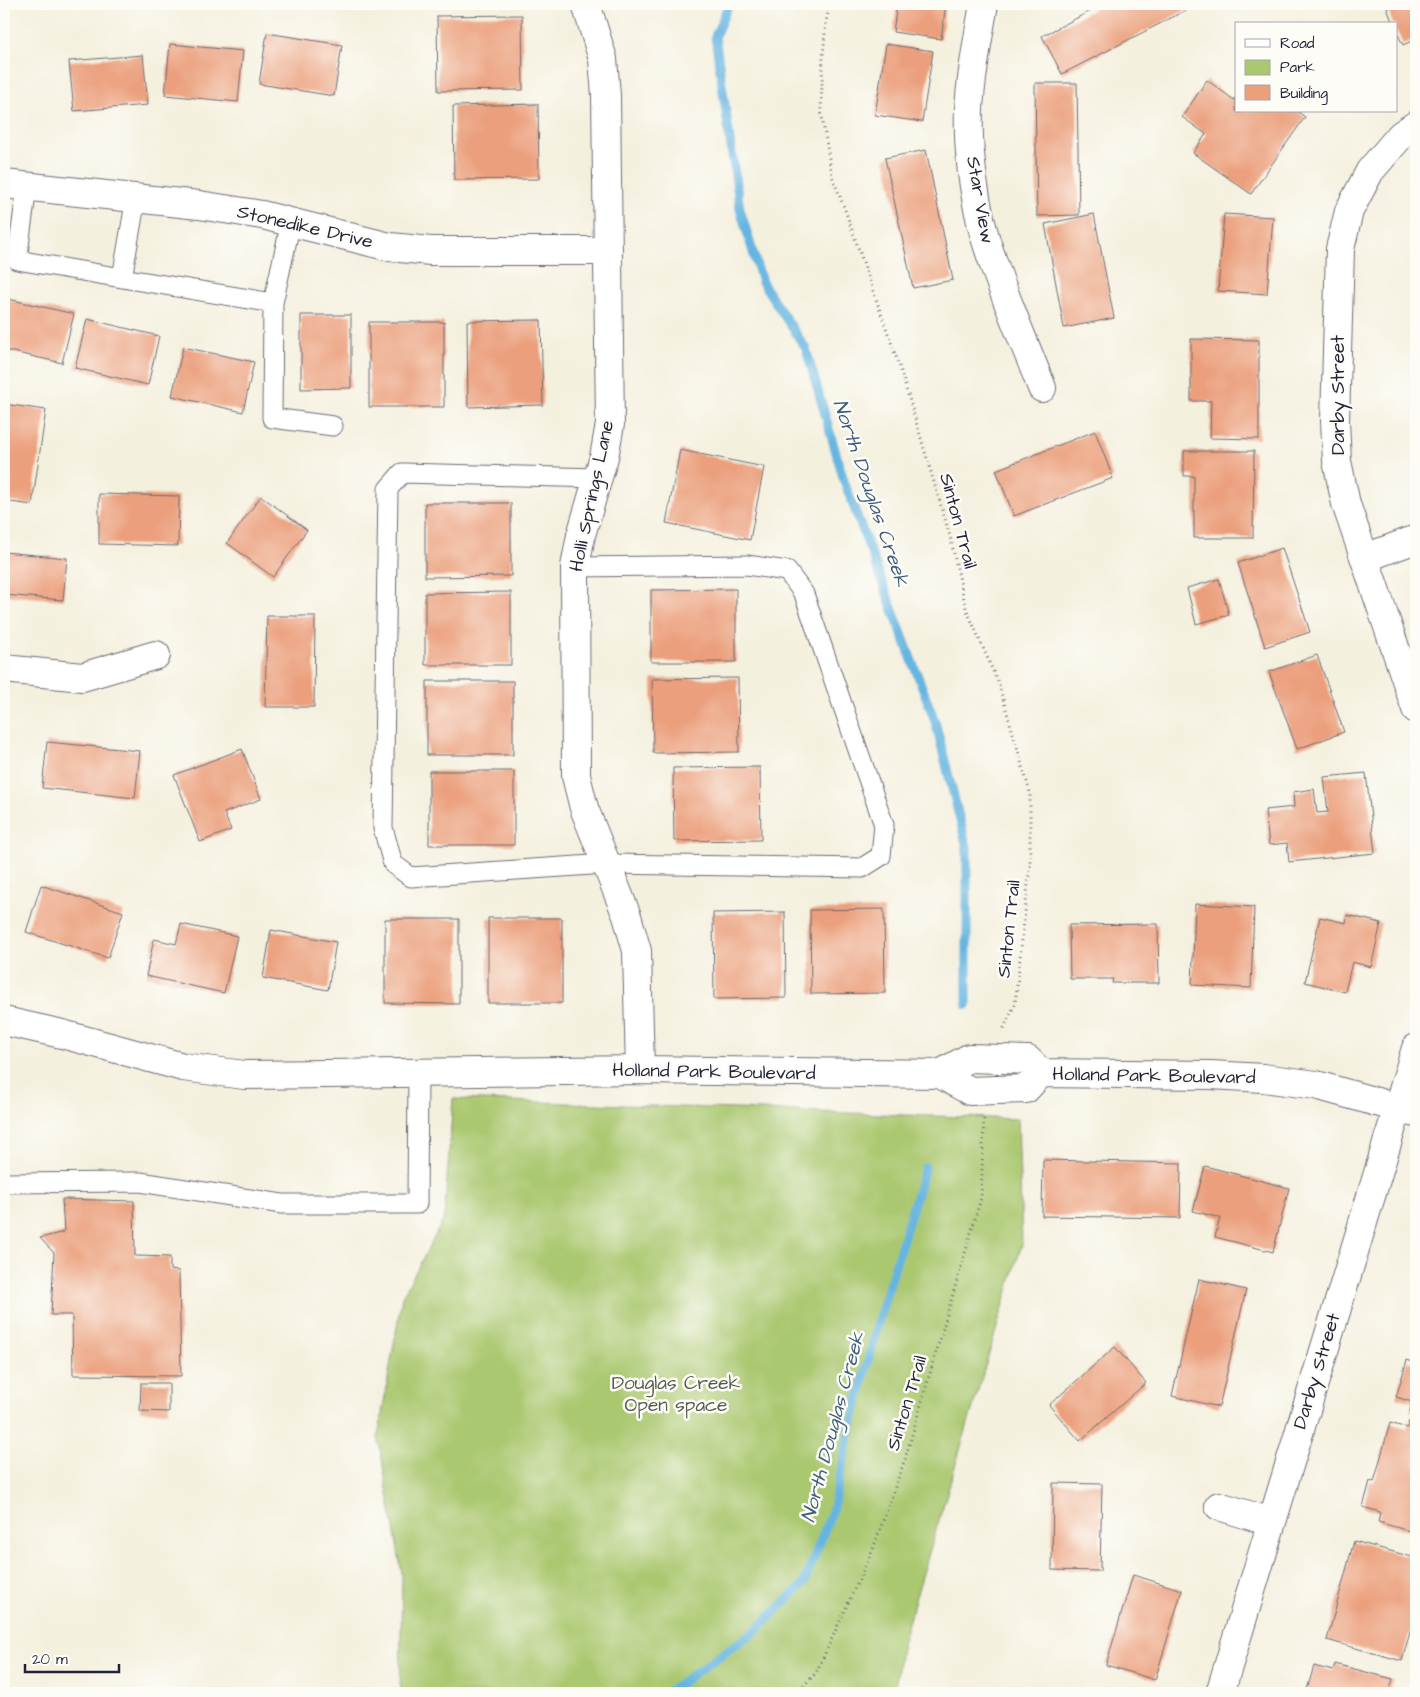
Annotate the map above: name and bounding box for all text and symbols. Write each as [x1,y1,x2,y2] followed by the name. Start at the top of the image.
[1235,22,1398,112] legend
[1280,33,1315,54] text: Road
[1280,57,1315,78] text: Park
[1280,83,1328,105] text: Building
[959,154,1001,246] street label: Star View
[235,198,375,256] street label: Stonedike Drive
[1325,335,1353,455] street label: Darby Street
[825,396,916,591] water label: North Douglas Creek
[563,418,622,574] street label: Holli Springs Lane
[932,470,984,572] street label: Sinton Trail
[990,879,1028,979] street label: Sinton Trail
[612,1057,816,1087] street label: Holland Park Boulevard
[1052,1061,1256,1091] street label: Holland Park Boulevard
[1287,1309,1348,1433] street label: Darby Street
[794,1328,873,1526] water label: North Douglas Creek
[880,1352,934,1454] street label: Sinton Trail
[612,1370,741,1419] park label: Douglas Creek Open space
[25,1642,119,1674] scale bar
[32,1649,68,1670] text: 20 m

